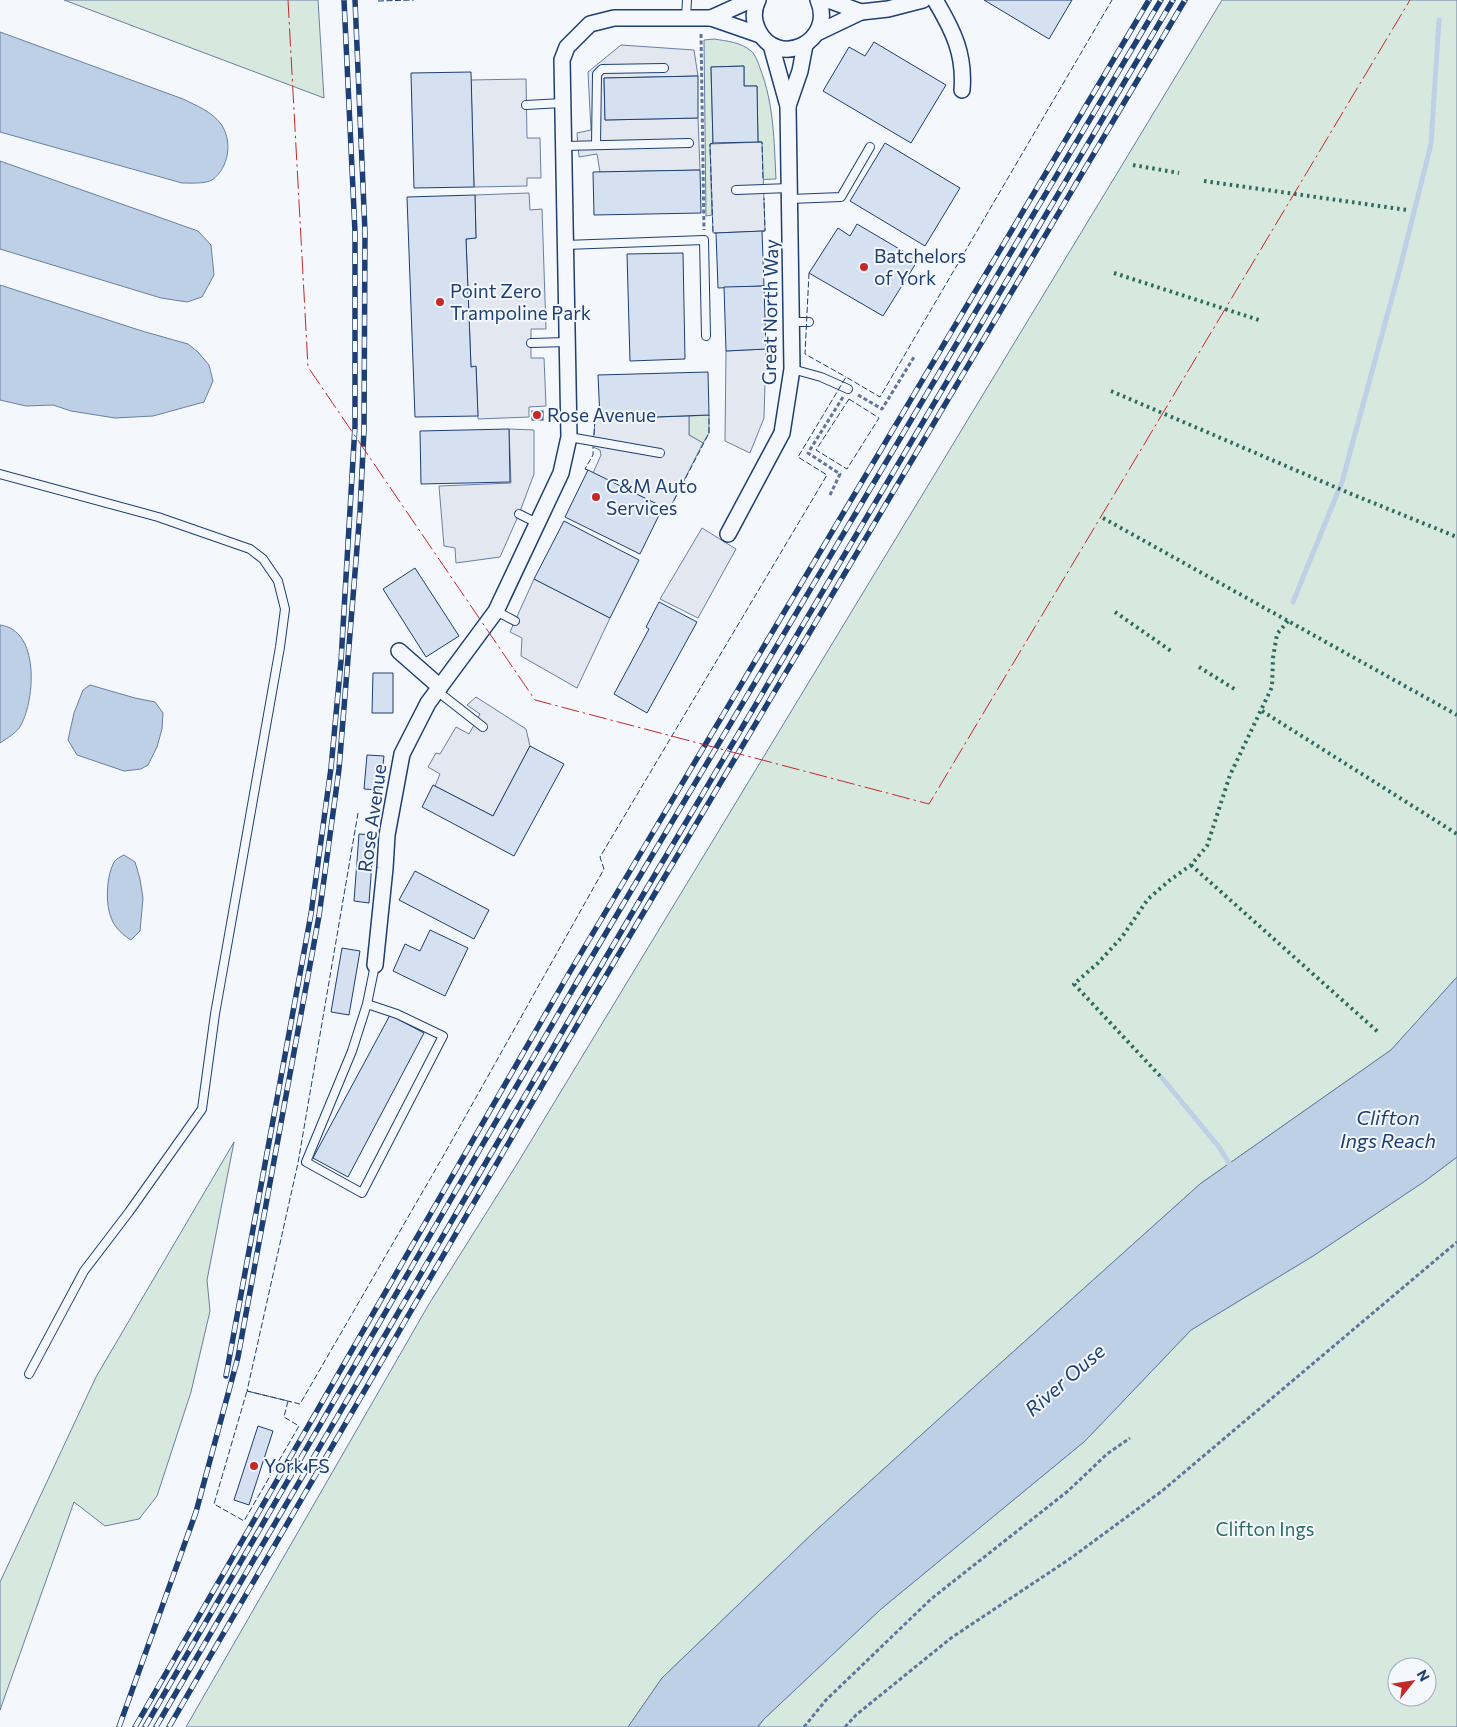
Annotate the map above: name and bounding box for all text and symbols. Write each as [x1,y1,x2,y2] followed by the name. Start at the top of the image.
[757,239,782,385] street label: Great North Way
[874,244,966,289] place label: Batchelors of York
[858,261,870,273] marker: Batchelors of York
[450,279,591,324] place label: Point Zero Trampoline Park
[434,296,446,308] marker: Point Zero Trampoline Park
[547,403,656,426] place label: Rose Avenue
[531,409,543,421] marker: Rose Avenue
[606,474,697,519] place label: C&M Auto Services
[590,491,602,503] marker: C&M Auto Services
[353,762,390,873] street label: Rose Avenue
[1340,1105,1436,1152] water label: Clifton Ings Reach
[1019,1338,1110,1420] water label: River Ouse
[264,1454,330,1477] place label: York FS
[248,1460,260,1472] marker: York FS
[1216,1517,1314,1540] park label: Clifton Ings
[1387,1657,1437,1707] north arrow
[1414,1666,1434,1684] text: N

